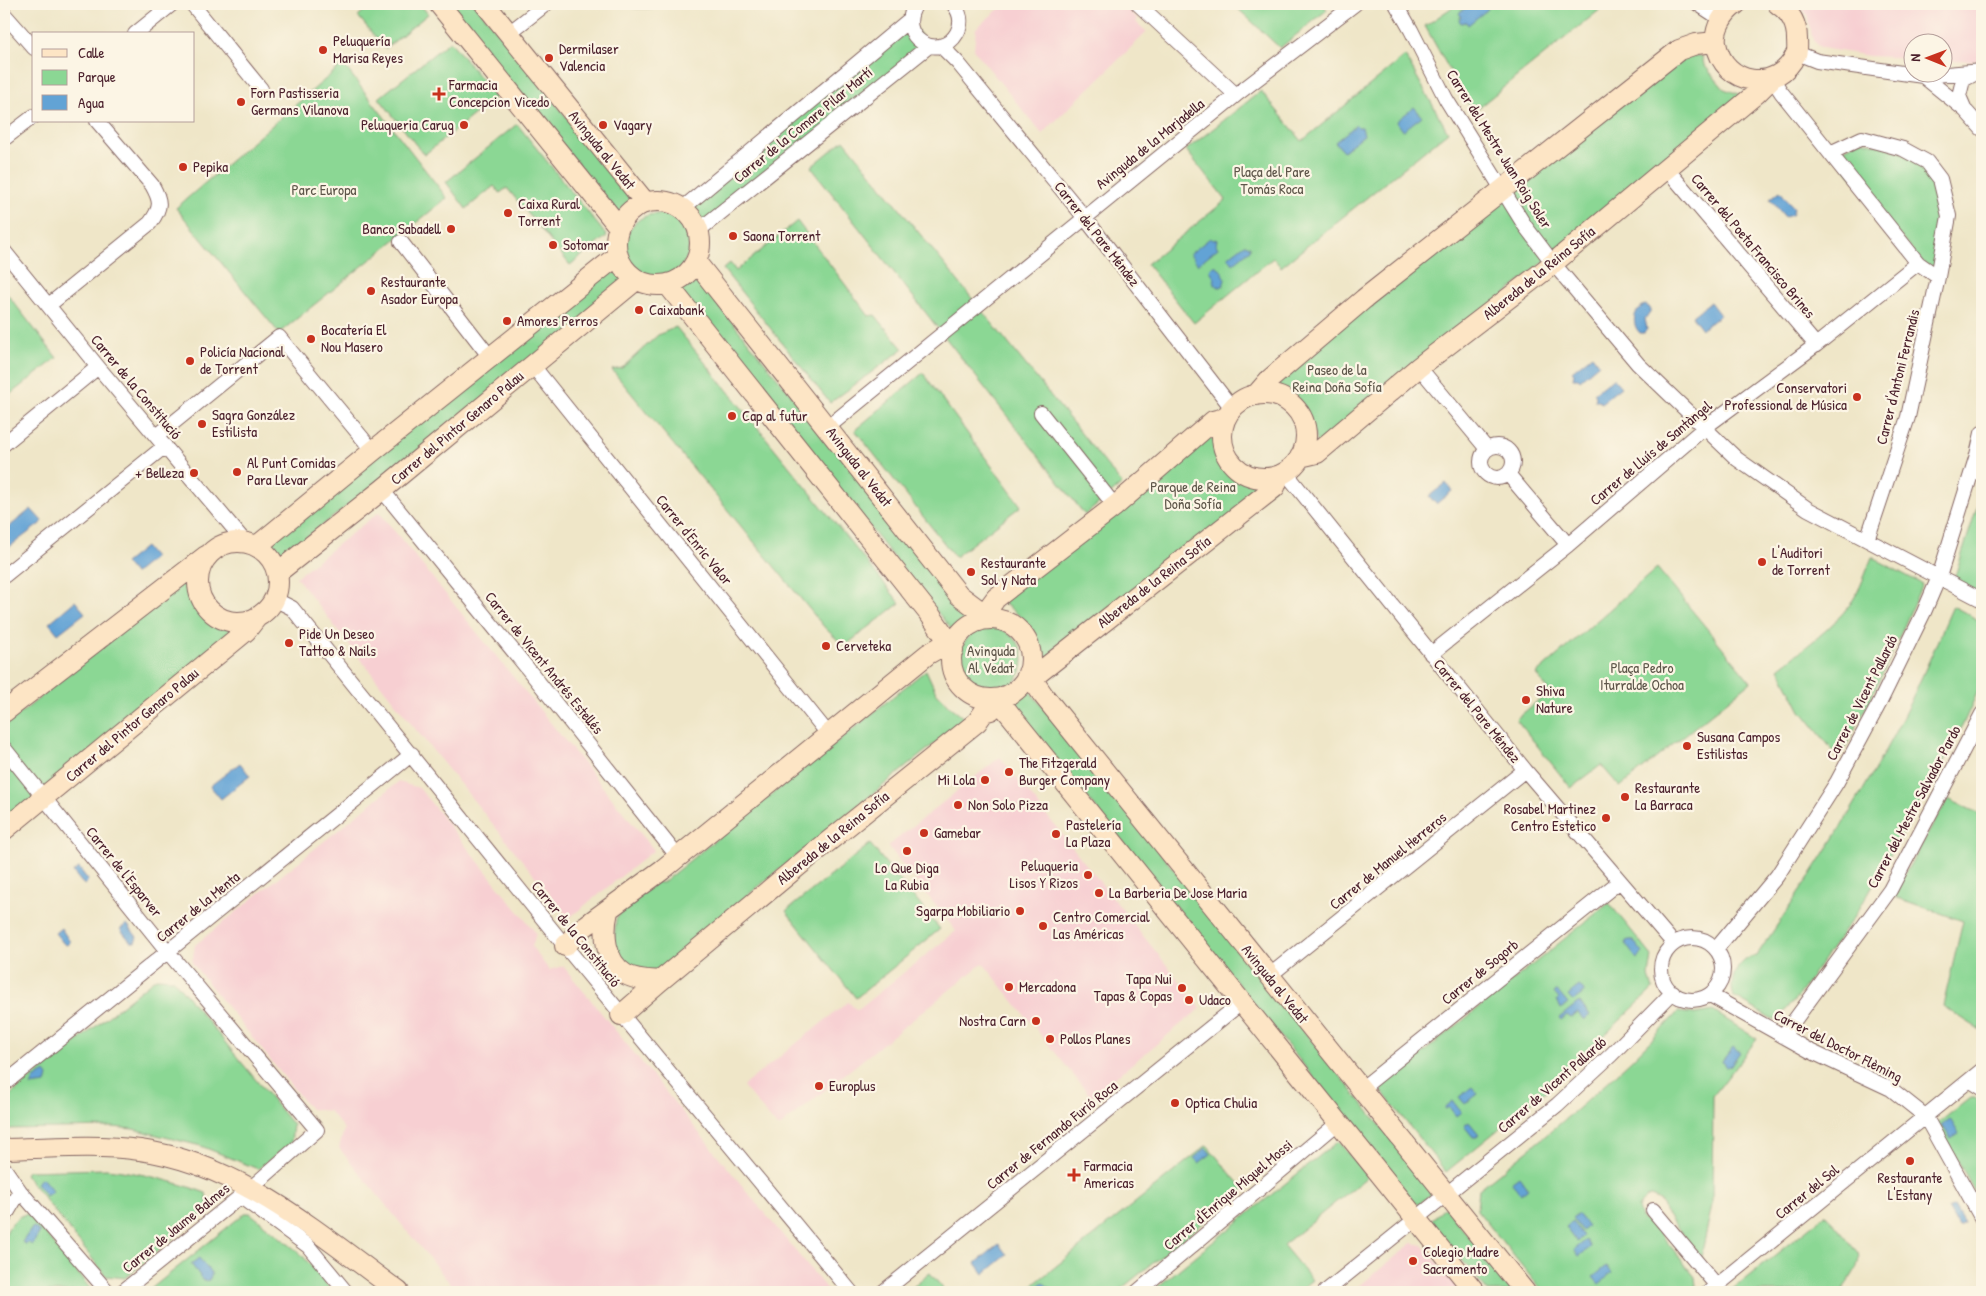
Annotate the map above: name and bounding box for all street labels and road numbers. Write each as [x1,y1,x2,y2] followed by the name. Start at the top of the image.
[729,62,877,187] street label: Carrer de la Comare Pilar Martí
[1442,65,1557,232] street label: Carrer del Mestre Juan Roig Soler
[1091,93,1208,194] street label: Avinguda de la Marjadella
[564,106,641,194] street label: Avinguda al Vedat
[1686,169,1821,323] street label: Carrer del Poeta Francisco Brines
[1050,177,1146,291] street label: Carrer del Pare Méndez
[1478,221,1599,324] street label: Albereda de la Reina Sofía
[1871,307,1925,447] street label: Carrer d'Antoni Ferrandis
[86,330,187,444] street label: Carrer de la Constitució
[386,366,528,490] street label: Carrer del Pintor Genaro Palau
[1585,395,1716,510] street label: Carrer de Lluís de Santàngel
[822,422,898,512] street label: Avinguda al Vedat
[651,490,738,590] street label: Carrer d'Enric Valor
[1093,531,1215,633] street label: Albereda de la Reina Sofía
[480,587,609,739] street label: Carrer de Vicent Andrés Estellés
[1821,631,1902,764] street label: Carrer de Vicent Pallardó
[1429,654,1526,768] street label: Carrer del Pare Méndez
[61,663,203,787] street label: Carrer del Pintor Genaro Palau
[1862,722,1965,892] street label: Carrer del Mestre Salvador Pardo
[772,786,893,889] street label: Albereda de la Reina Sofía
[1325,807,1451,914] street label: Carrer de Manuel Herreros
[81,822,168,922] street label: Carrer de l'Esparver
[151,866,244,947] street label: Carrer de la Menta
[527,876,626,991] street label: Carrer de la Constitució
[1437,934,1523,1009] street label: Carrer de Sogorb
[1237,940,1314,1028] street label: Avinguda al Vedat
[1770,1004,1907,1087] street label: Carrer del Doctor Flèming
[1493,1031,1611,1138] street label: Carrer de Vicent Pallardó
[982,1075,1122,1194] street label: Carrer de Fernando Furió Roca
[1159,1134,1297,1255] street label: Carrer d'Enrique Miquel Mossi
[1770,1159,1843,1224] street label: Carrer del Sol
[118,1178,234,1277] street label: Carrer de Jaume Balmes

